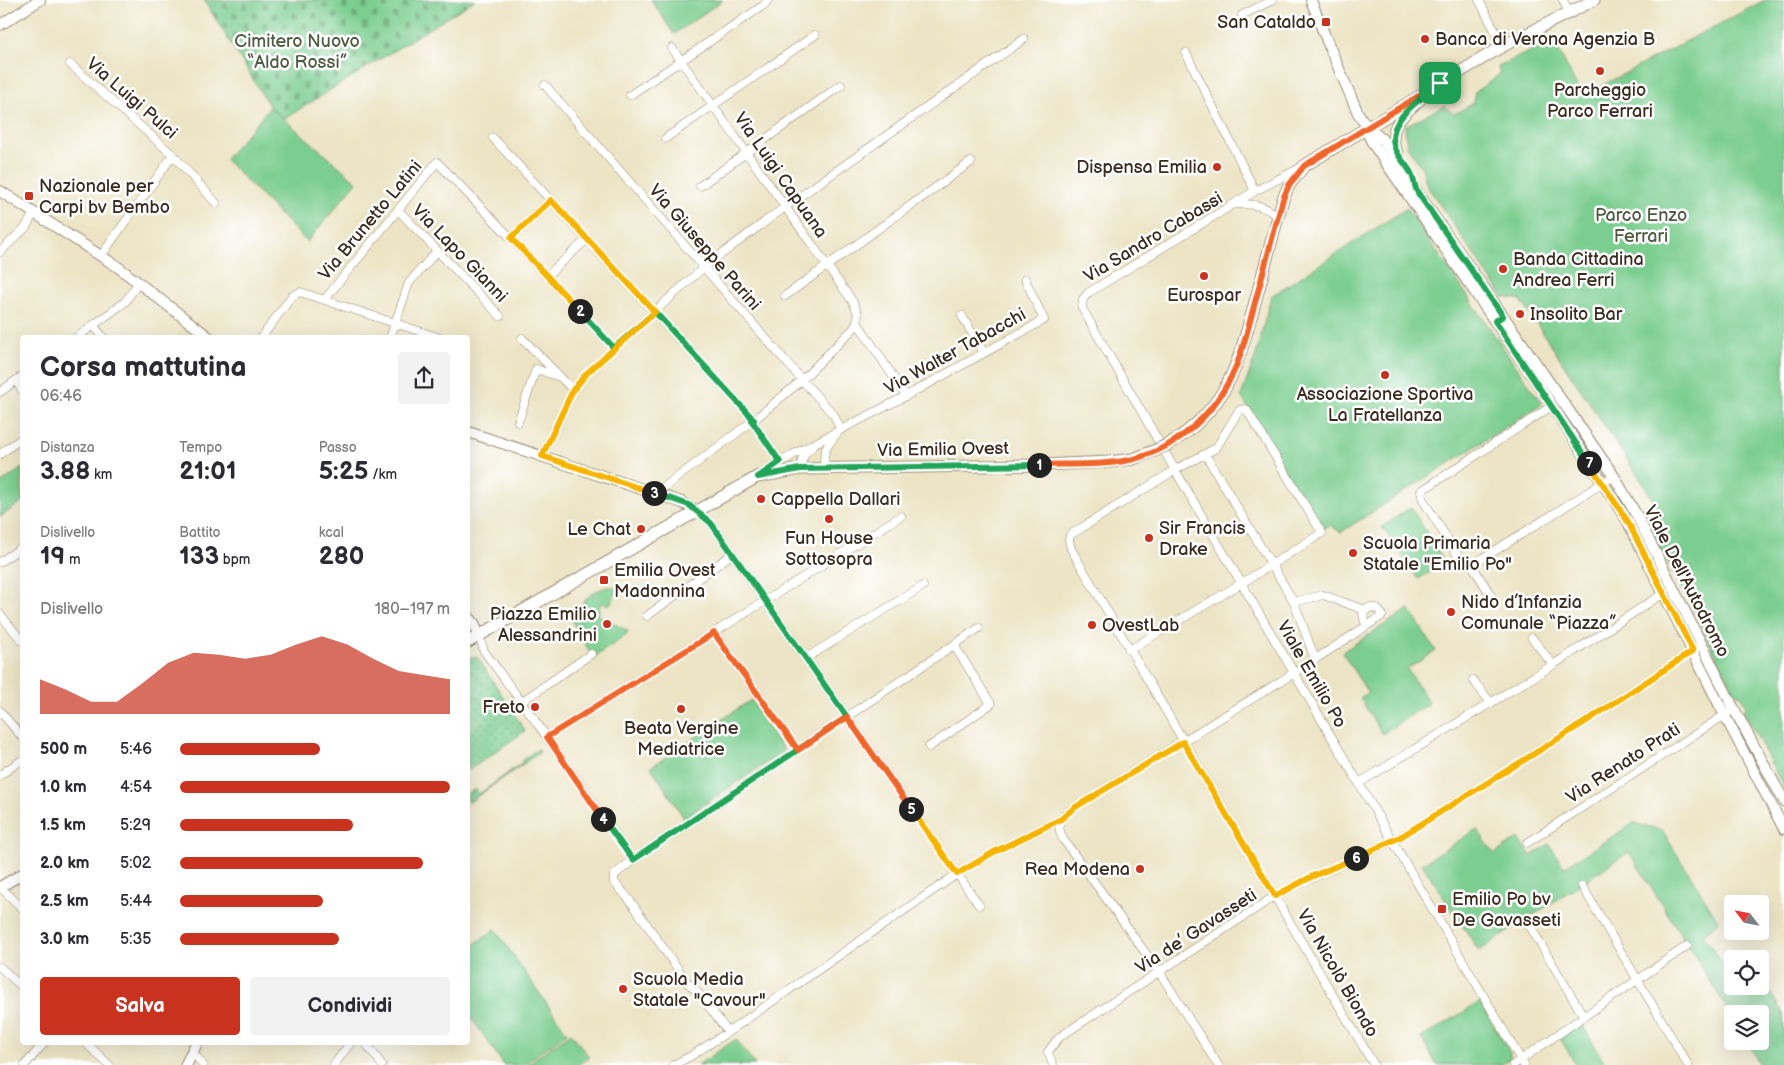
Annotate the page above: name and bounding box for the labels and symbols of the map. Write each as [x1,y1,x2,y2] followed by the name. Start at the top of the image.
[1217,12,1316,33] place label: San Cataldo
[1320,16,1332,28] marker: San Cataldo
[1435,29,1655,50] place label: Banca di Verona Agenzia B
[234,31,360,73] park label: Cimitero Nuovo “Aldo Rossi”
[1419,33,1431,45] marker: Banca di Verona Agenzia B
[82,53,181,144] street label: Via Luigi Pulci
[1419,62,1461,104] pin
[1594,65,1606,77] marker: Parcheggio Parco Ferrari
[1547,80,1653,122] place label: Parcheggio Parco Ferrari
[729,109,832,242] street label: Via Luigi Capuana
[314,156,427,284] street label: Via Brunetto Latini
[1076,157,1207,178] place label: Dispensa Emilia
[1211,161,1223,173] marker: Dispensa Emilia
[39,176,170,218] place label: Nazionale per Carpi bv Bembo
[644,180,765,315] street label: Via Giuseppe Parini
[1080,188,1226,287] street label: Via Sandro Cabassi
[23,190,35,202] marker: Nazionale per Carpi bv Bembo
[408,200,512,307] street label: Via Lapo Gianni
[1595,205,1687,247] park label: Parco Enzo Ferrari
[1513,249,1644,291] place label: Banda Cittadina Andrea Ferri
[1497,263,1509,275] marker: Banda Cittadina Andrea Ferri
[1198,270,1210,282] marker: Eurospar
[1167,285,1241,306] place label: Eurospar
[568,298,592,324] pin: 2
[881,304,1030,399] street label: Via Walter Tabacchi
[1530,304,1623,325] place label: Insolito Bar
[1514,308,1526,320] marker: Insolito Bar
[1379,369,1391,381] marker: Associazione Sportiva La Fratellanza
[1297,384,1473,426] place label: Associazione Sportiva La Fratellanza
[877,438,1010,461] street label: Via Emilia Ovest
[1576,450,1602,476] pin: 7
[1026,452,1052,478] pin: 1
[642,480,666,506] pin: 3
[771,489,900,510] place label: Cappella Dallari
[755,493,767,505] marker: Cappella Dallari
[1639,502,1734,661] street label: Viale Dell'Autodromo
[823,513,835,525] marker: Fun House Sottosopra
[1159,518,1245,560] place label: Sir Francis Drake
[567,519,631,540] place label: Le Chat
[635,523,647,535] marker: Le Chat
[785,528,874,570] place label: Fun House Sottosopra
[1143,532,1155,544] marker: Sir Francis Drake
[1363,533,1512,575] place label: Scuola Primaria Statale "Emilio Po"
[1347,547,1359,559] marker: Scuola Primaria Statale "Emilio Po"
[614,560,716,602] place label: Emilia Ovest Madonnina
[598,574,610,586] marker: Emilia Ovest Madonnina
[1461,592,1617,634] place label: Nido d’Infanzia Comunale “Piazza”
[490,604,597,646] place label: Piazza Emilio Alessandrini
[1445,606,1457,618] marker: Nido d’Infanzia Comunale “Piazza”
[1102,615,1179,636] place label: OvestLab
[1272,617,1351,731] street label: Viale Emilio Po
[601,618,613,630] marker: Piazza Emilio Alessandrini
[1086,619,1098,631] marker: OvestLab
[482,697,525,718] place label: Freto
[529,701,541,713] marker: Freto
[675,703,687,715] marker: Beata Vergine Mediatrice
[624,718,739,760] place label: Beata Vergine Mediatrice
[1562,719,1684,808] street label: Via Renato Prati
[898,796,924,822] pin: 5
[590,806,616,832] pin: 4
[1344,846,1368,870] pin: 6
[1024,859,1130,880] place label: Rea Modena
[1134,863,1146,875] marker: Rea Modena
[1132,884,1261,978] street label: Via de’ Gavasseti
[1452,889,1561,931] place label: Emilio Po bv De Gavasseti
[1724,895,1769,940] north arrow
[1436,903,1448,915] marker: Emilio Po bv De Gavasseti
[1292,906,1383,1041] street label: Via Nicolò Biondo
[633,969,766,1011] place label: Scuola Media Statale "Cavour"
[617,983,629,995] marker: Scuola Media Statale "Cavour"

